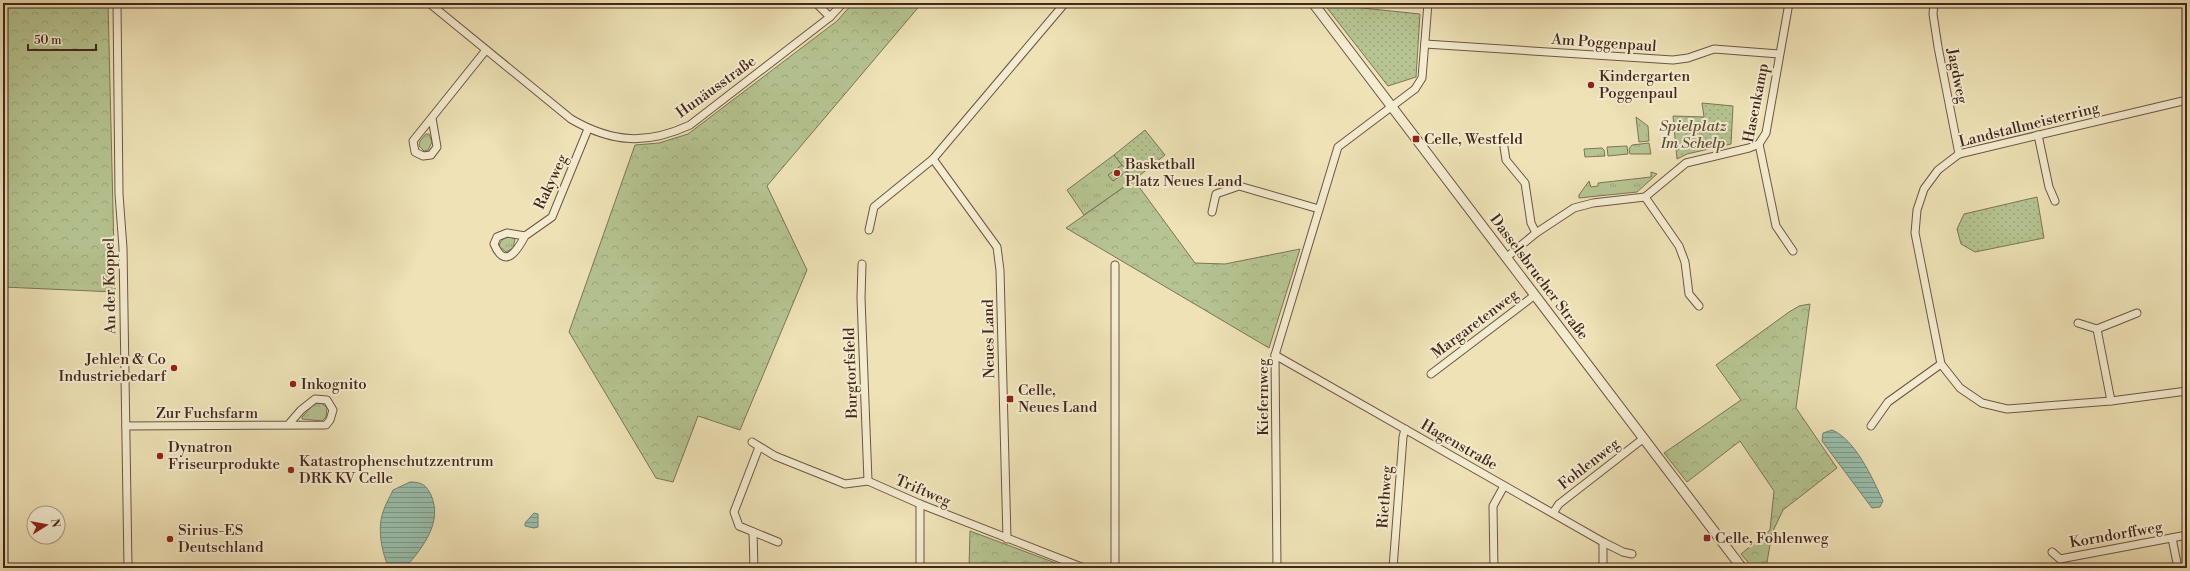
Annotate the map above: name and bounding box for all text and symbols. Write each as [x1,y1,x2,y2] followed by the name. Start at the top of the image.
[28,26,96,52] scale bar
[1550,30,1658,56] street label: Am Poggenpaul
[34,33,62,48] text: 50 m
[1942,46,1972,106] street label: Jagdweg
[672,52,760,122] street label: Hunäusstraße
[1739,62,1773,144] street label: Hasenkamp
[1599,67,1690,103] place label: Kindergarten Poggenpaul
[1586,80,1596,90] marker: Kindergarten Poggenpaul
[1957,98,2101,152] street label: Landstallmeisterring
[1659,117,1727,153] park label: Spielplatz Im Schelp
[1424,130,1523,149] place label: Celle, Westfeld
[1411,134,1421,144] marker: Celle, Westfeld
[530,151,572,213] street label: Rakyweg
[1124,155,1243,191] place label: Basketball Platz Neues Land
[1112,168,1122,178] marker: Basketball Platz Neues Land
[1486,210,1592,344] street label: Dasselsbrucher Straße
[100,237,120,335] street label: An der Koppel
[1428,285,1522,363] street label: Margaretenweg
[979,299,999,379] street label: Neues Land
[840,327,862,420] street label: Burgtorfsfeld
[58,350,167,386] place label: Jehlen & Co Industriebedarf
[1254,358,1273,436] street label: Kiefernweg
[169,363,179,373] marker: Jehlen & Co Industriebedarf
[301,375,367,394] place label: Inkognito
[288,379,298,389] marker: Inkognito
[1018,381,1098,417] place label: Celle, Neues Land
[1005,394,1015,404] marker: Celle, Neues Land
[156,404,258,423] street label: Zur Fuchsfarm
[1417,415,1501,475] street label: Hagenstraße
[1555,434,1624,494] street label: Fohlenweg
[168,438,280,474] place label: Dynatron Friseurprodukte
[155,451,165,461] marker: Dynatron Friseurprodukte
[299,452,494,488] place label: Katastrophenschutzzentrum DRK KV Celle
[286,465,296,475] marker: Katastrophenschutzzentrum DRK KV Celle
[1373,465,1397,529] street label: Riethweg
[892,471,954,511] street label: Triftweg
[26,505,66,545] north arrow
[2068,517,2164,553] street label: Korndorffweg
[47,518,63,529] text: N
[178,521,264,557] place label: Sirius-ES Deutschland
[1715,529,1829,548] place label: Celle, Fohlenweg
[1702,533,1712,543] marker: Celle, Fohlenweg
[165,534,175,544] marker: Sirius-ES Deutschland

